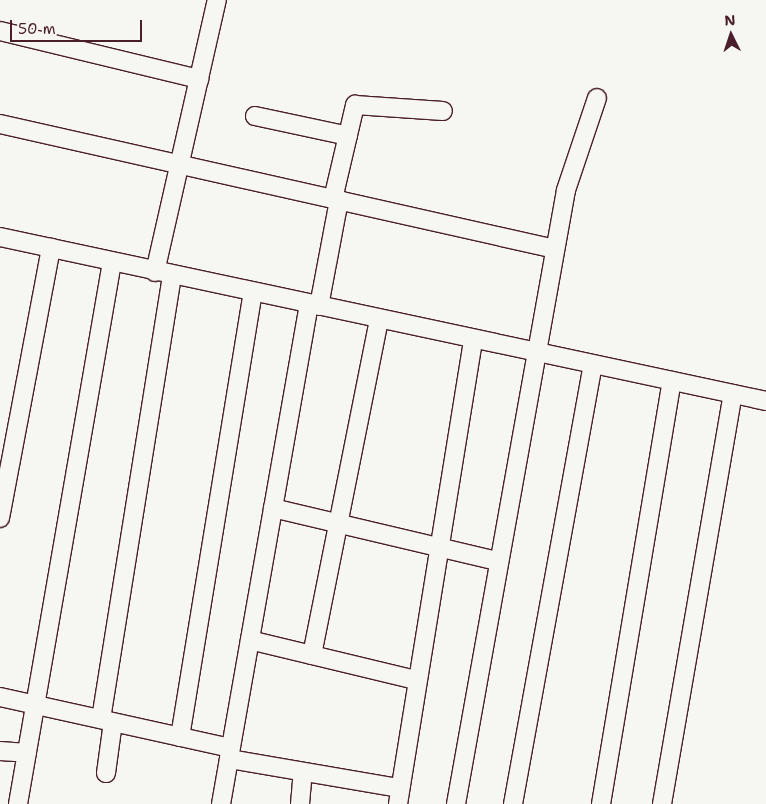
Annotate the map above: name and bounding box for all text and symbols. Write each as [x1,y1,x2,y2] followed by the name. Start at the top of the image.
[12,10,145,42] scale bar
[706,10,756,60] north arrow
[724,11,736,29] text: N
[18,19,56,39] text: 50 m

